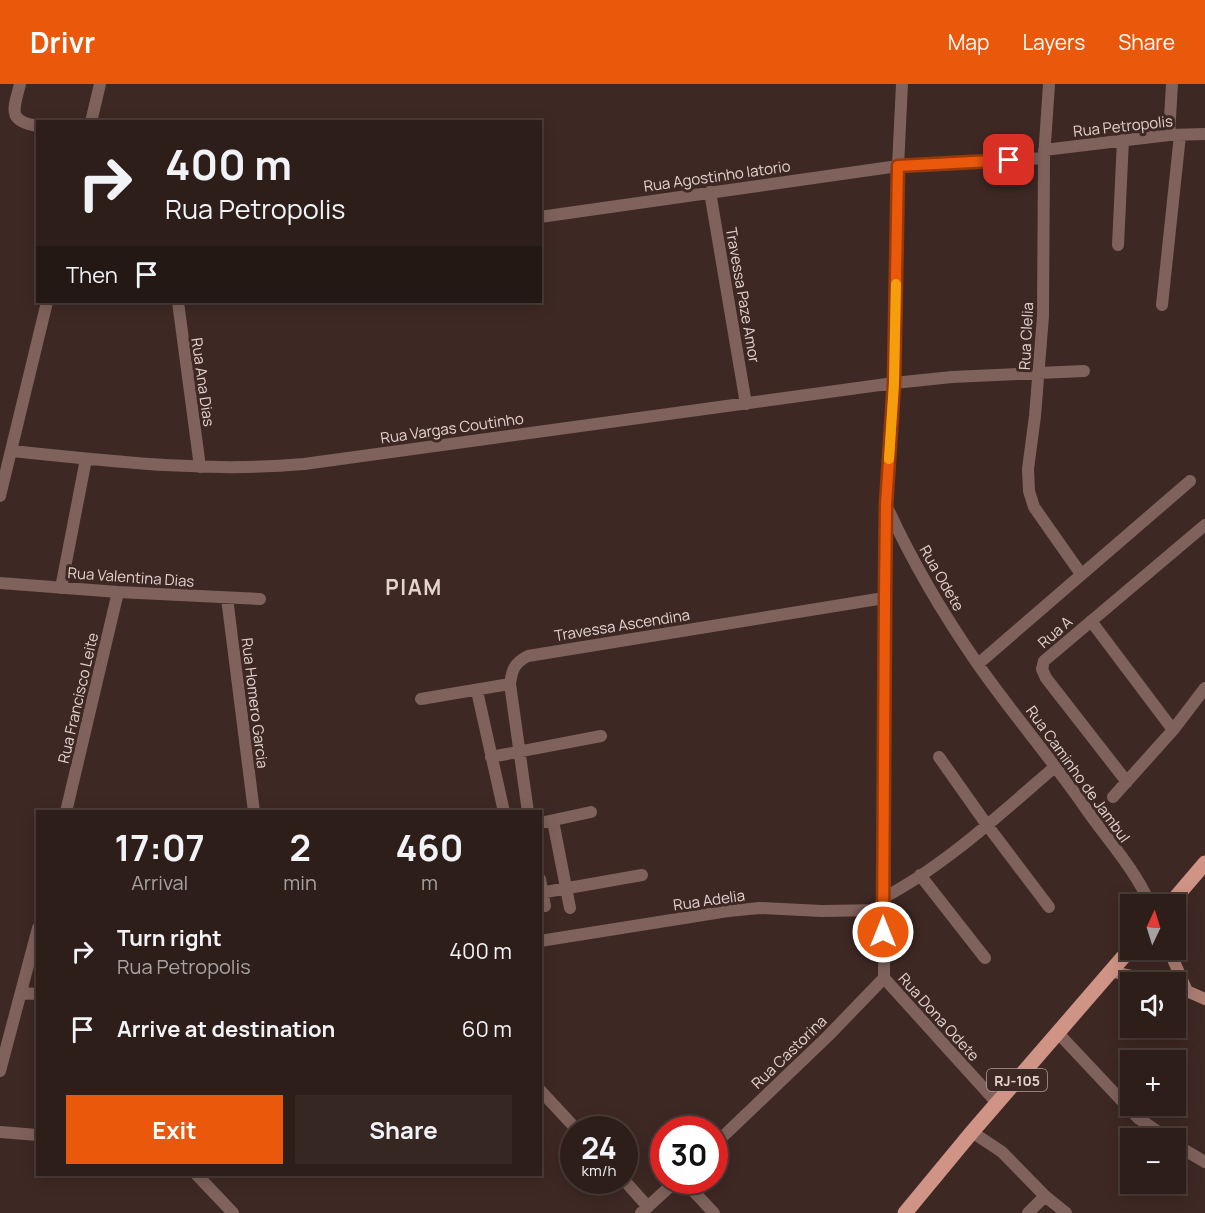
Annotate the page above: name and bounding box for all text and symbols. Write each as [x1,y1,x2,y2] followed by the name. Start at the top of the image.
[30,23,95,61] text: Drivr
[948,28,989,56] text: Map
[1022,28,1085,56] text: Layers
[1118,28,1175,56] text: Share
[1072,110,1174,142] street label: Rua Petropolis
[983,134,1034,185] pin
[165,135,292,193] text: 400 m
[992,143,1025,176] icon: arrive
[66,144,144,222] icon: right
[642,155,792,197] street label: Rua Agostinho Iatorio
[165,190,345,227] text: Rua Petropolis
[721,226,765,365] street label: Travessa Paze Amor
[130,258,163,291] icon: arrive
[66,260,118,290] text: Then
[1014,301,1038,371] street label: Rua Clelia
[186,336,220,428] street label: Rua Ana Dias
[379,408,525,448] street label: Rua Vargas Coutinho
[915,541,969,615] street label: Rua Odete
[67,562,195,592] street label: Rua Valentina Dias
[385,573,443,601] district label: PIAM
[553,604,691,646] street label: Travessa Ascendina
[1033,611,1077,653] street label: Rua A
[53,630,103,765] street label: Rua Francisco Leite
[237,636,273,770] street label: Rua Homero Garcia
[1021,701,1135,847] street label: Rua Caminho de Jambul
[115,823,205,872] text: 17:07
[289,823,311,872] text: 2
[395,823,463,872] text: 460
[131,869,188,896] text: Arrival
[283,869,317,896] text: min
[421,869,438,896] text: m
[672,885,746,915] street label: Rua Adelia
[1120,894,1186,960] north arrow
[1120,894,1186,1194] map controls
[851,900,915,964] position arrow
[117,923,222,953] text: Turn right
[66,935,99,968] icon: right
[449,936,512,966] text: 400 m
[117,953,251,980] text: Rua Petropolis
[894,968,984,1066] street label: Rua Dona Odete
[1120,972,1186,1038] button: sound
[747,1011,831,1093] street label: Rua Castorina
[66,1013,99,1046] icon: arrive
[117,1014,335,1044] text: Arrive at destination
[462,1014,512,1044] text: 60 m
[1120,1050,1186,1116] button: +
[987,1069,1047,1091] road number: RJ-105
[66,1095,283,1164] button: Exit
[295,1095,512,1164] button: Share
[650,1116,728,1194] speed limit sign: 30
[581,1127,617,1168] text: 24
[1120,1128,1186,1194] button: −
[582,1160,616,1181] text: km/h

